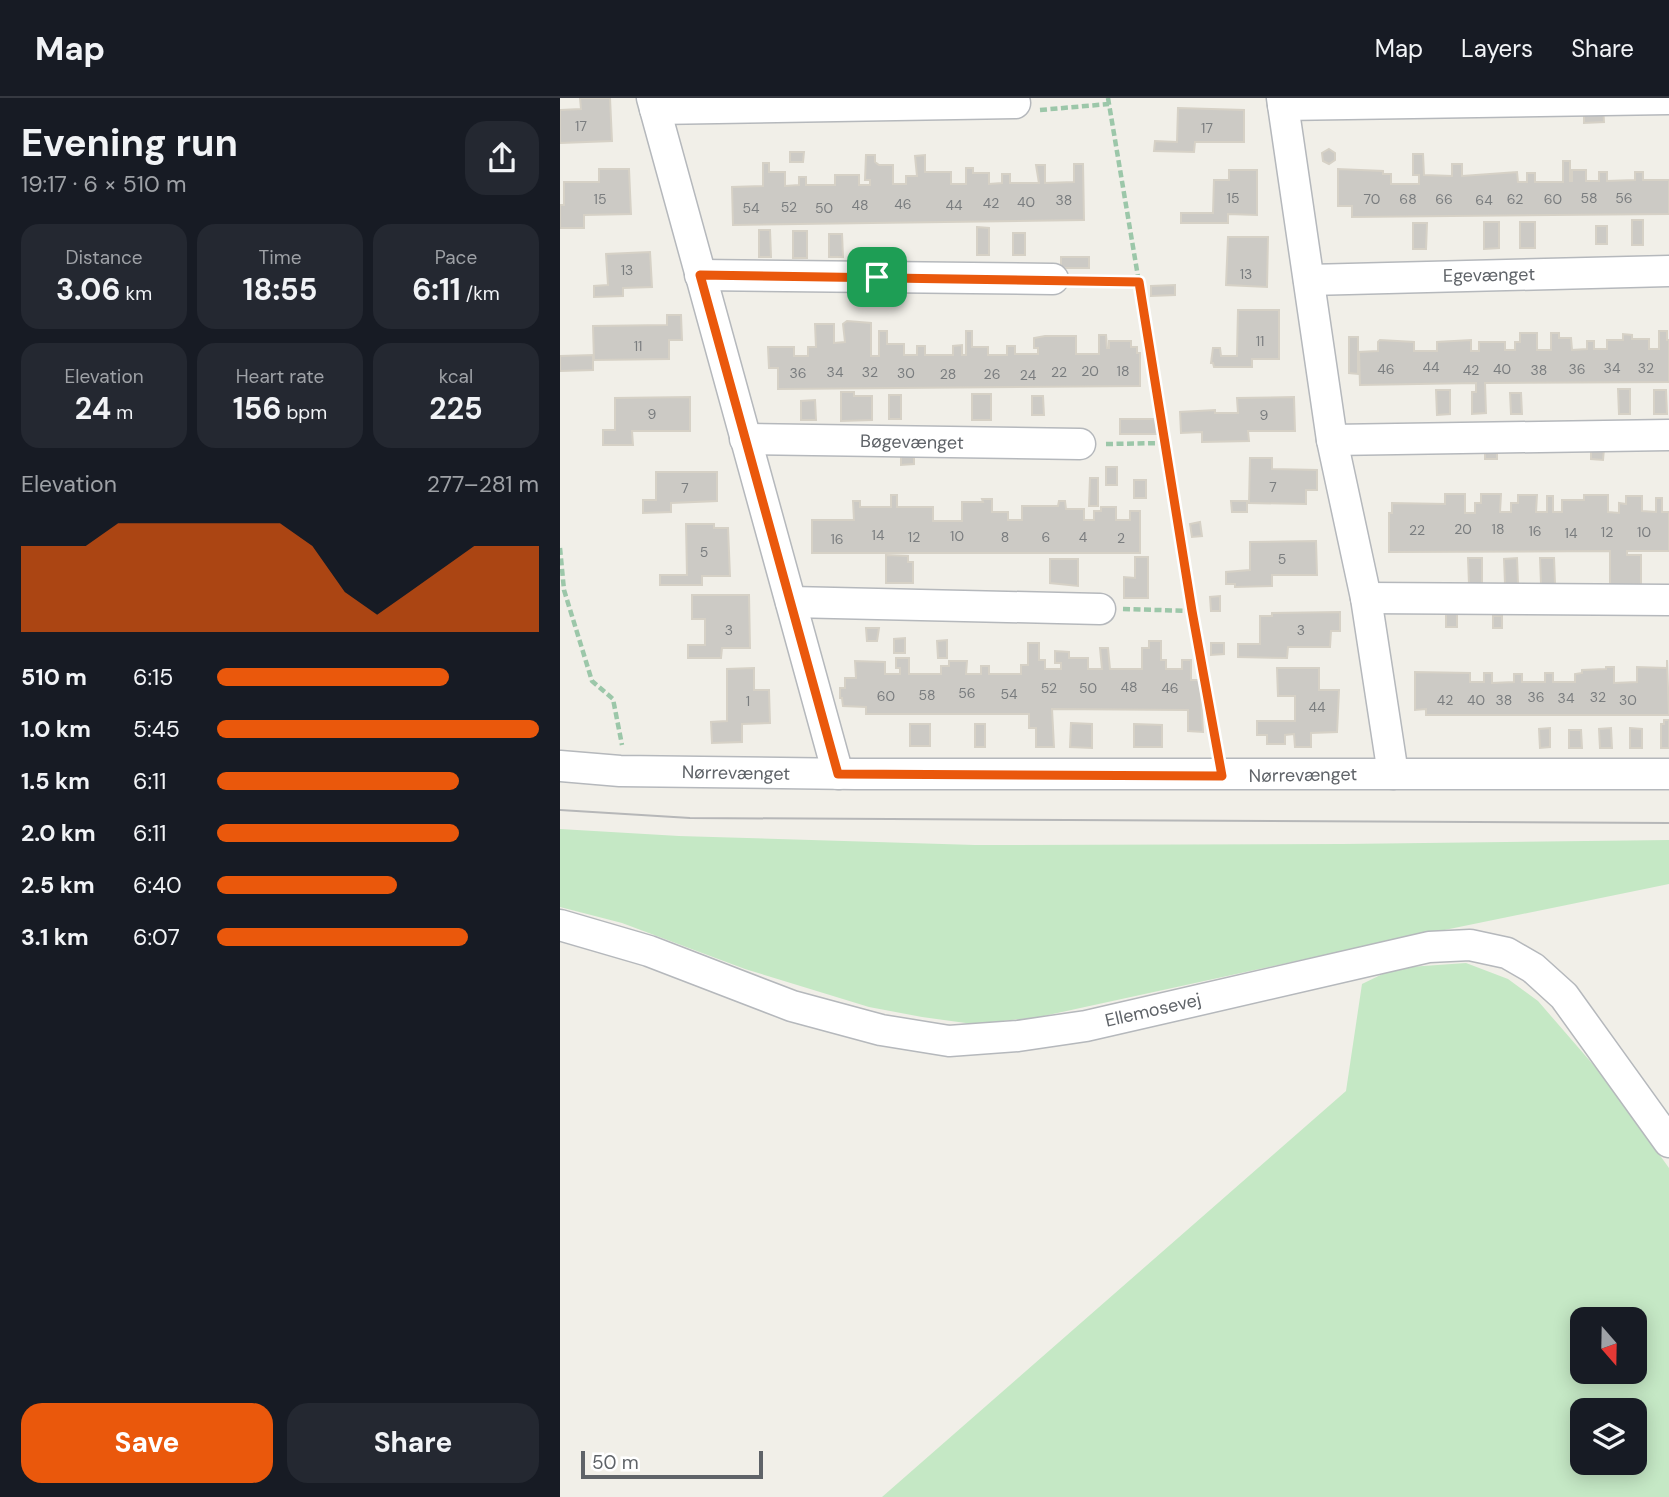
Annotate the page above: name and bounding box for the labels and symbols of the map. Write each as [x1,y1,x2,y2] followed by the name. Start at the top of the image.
[575,117,587,135] house number: 17
[1201,119,1213,137] house number: 17
[1227,189,1239,207] house number: 15
[1580,189,1598,207] house number: 58
[1615,189,1633,207] house number: 56
[594,190,606,208] house number: 15
[1364,190,1380,208] house number: 70
[1399,190,1417,208] house number: 68
[1435,190,1453,208] house number: 66
[1507,190,1523,208] house number: 62
[1544,190,1562,208] house number: 60
[1056,191,1072,209] house number: 38
[1475,191,1493,209] house number: 64
[1017,193,1035,211] house number: 40
[983,194,999,212] house number: 42
[894,195,912,213] house number: 46
[851,196,869,214] house number: 48
[946,196,963,214] house number: 44
[781,198,797,216] house number: 52
[742,199,760,217] house number: 54
[815,199,833,217] house number: 50
[847,247,907,307] pin
[621,261,633,279] house number: 13
[1443,262,1535,288] street label: Egevænget
[1240,265,1252,283] house number: 13
[1256,332,1264,350] house number: 11
[634,337,642,355] house number: 11
[1423,358,1440,376] house number: 44
[1604,359,1621,377] house number: 34
[1638,359,1654,377] house number: 32
[1377,360,1395,378] house number: 46
[1493,360,1511,378] house number: 40
[1568,360,1586,378] house number: 36
[1463,361,1479,379] house number: 42
[1531,361,1547,379] house number: 38
[1081,362,1099,380] house number: 20
[1117,362,1129,380] house number: 18
[827,363,844,381] house number: 34
[862,363,878,381] house number: 32
[1051,363,1067,381] house number: 22
[789,364,807,382] house number: 36
[897,364,915,382] house number: 30
[940,365,956,383] house number: 28
[984,365,1000,383] house number: 26
[1020,366,1037,384] house number: 24
[648,405,657,423] house number: 9
[1260,406,1269,424] house number: 9
[860,429,964,455] street label: Bøgevænget
[1269,478,1277,496] house number: 7
[681,479,689,497] house number: 7
[1454,520,1472,538] house number: 20
[1492,520,1504,538] house number: 18
[1409,521,1425,539] house number: 22
[1528,522,1542,540] house number: 16
[1601,523,1613,541] house number: 12
[1637,523,1651,541] house number: 10
[1565,524,1578,542] house number: 14
[872,526,885,544] house number: 14
[950,527,964,545] house number: 10
[908,528,920,546] house number: 12
[1001,528,1009,546] house number: 8
[1042,528,1050,546] house number: 6
[1079,528,1088,546] house number: 4
[1117,529,1125,547] house number: 2
[830,530,844,548] house number: 16
[700,543,708,561] house number: 5
[1278,550,1286,568] house number: 5
[725,621,733,639] house number: 3
[1297,621,1305,639] house number: 3
[1120,678,1138,696] house number: 48
[1041,679,1057,697] house number: 52
[1079,679,1097,697] house number: 50
[1161,679,1179,697] house number: 46
[958,684,976,702] house number: 56
[1000,685,1018,703] house number: 54
[918,686,936,704] house number: 58
[877,687,895,705] house number: 60
[1527,688,1545,706] house number: 36
[1590,688,1606,706] house number: 32
[1558,689,1575,707] house number: 34
[1437,691,1453,709] house number: 42
[1467,691,1485,709] house number: 40
[1496,691,1512,709] house number: 38
[1619,691,1637,709] house number: 30
[746,692,750,710] house number: 1
[1309,698,1326,716] house number: 44
[682,760,790,786] street label: Nørrevænget
[1249,762,1357,788] street label: Nørrevænget
[1103,987,1203,1033] street label: Ellemosevej
[1570,1307,1647,1384] north arrow
[581,1448,763,1480] scale bar

